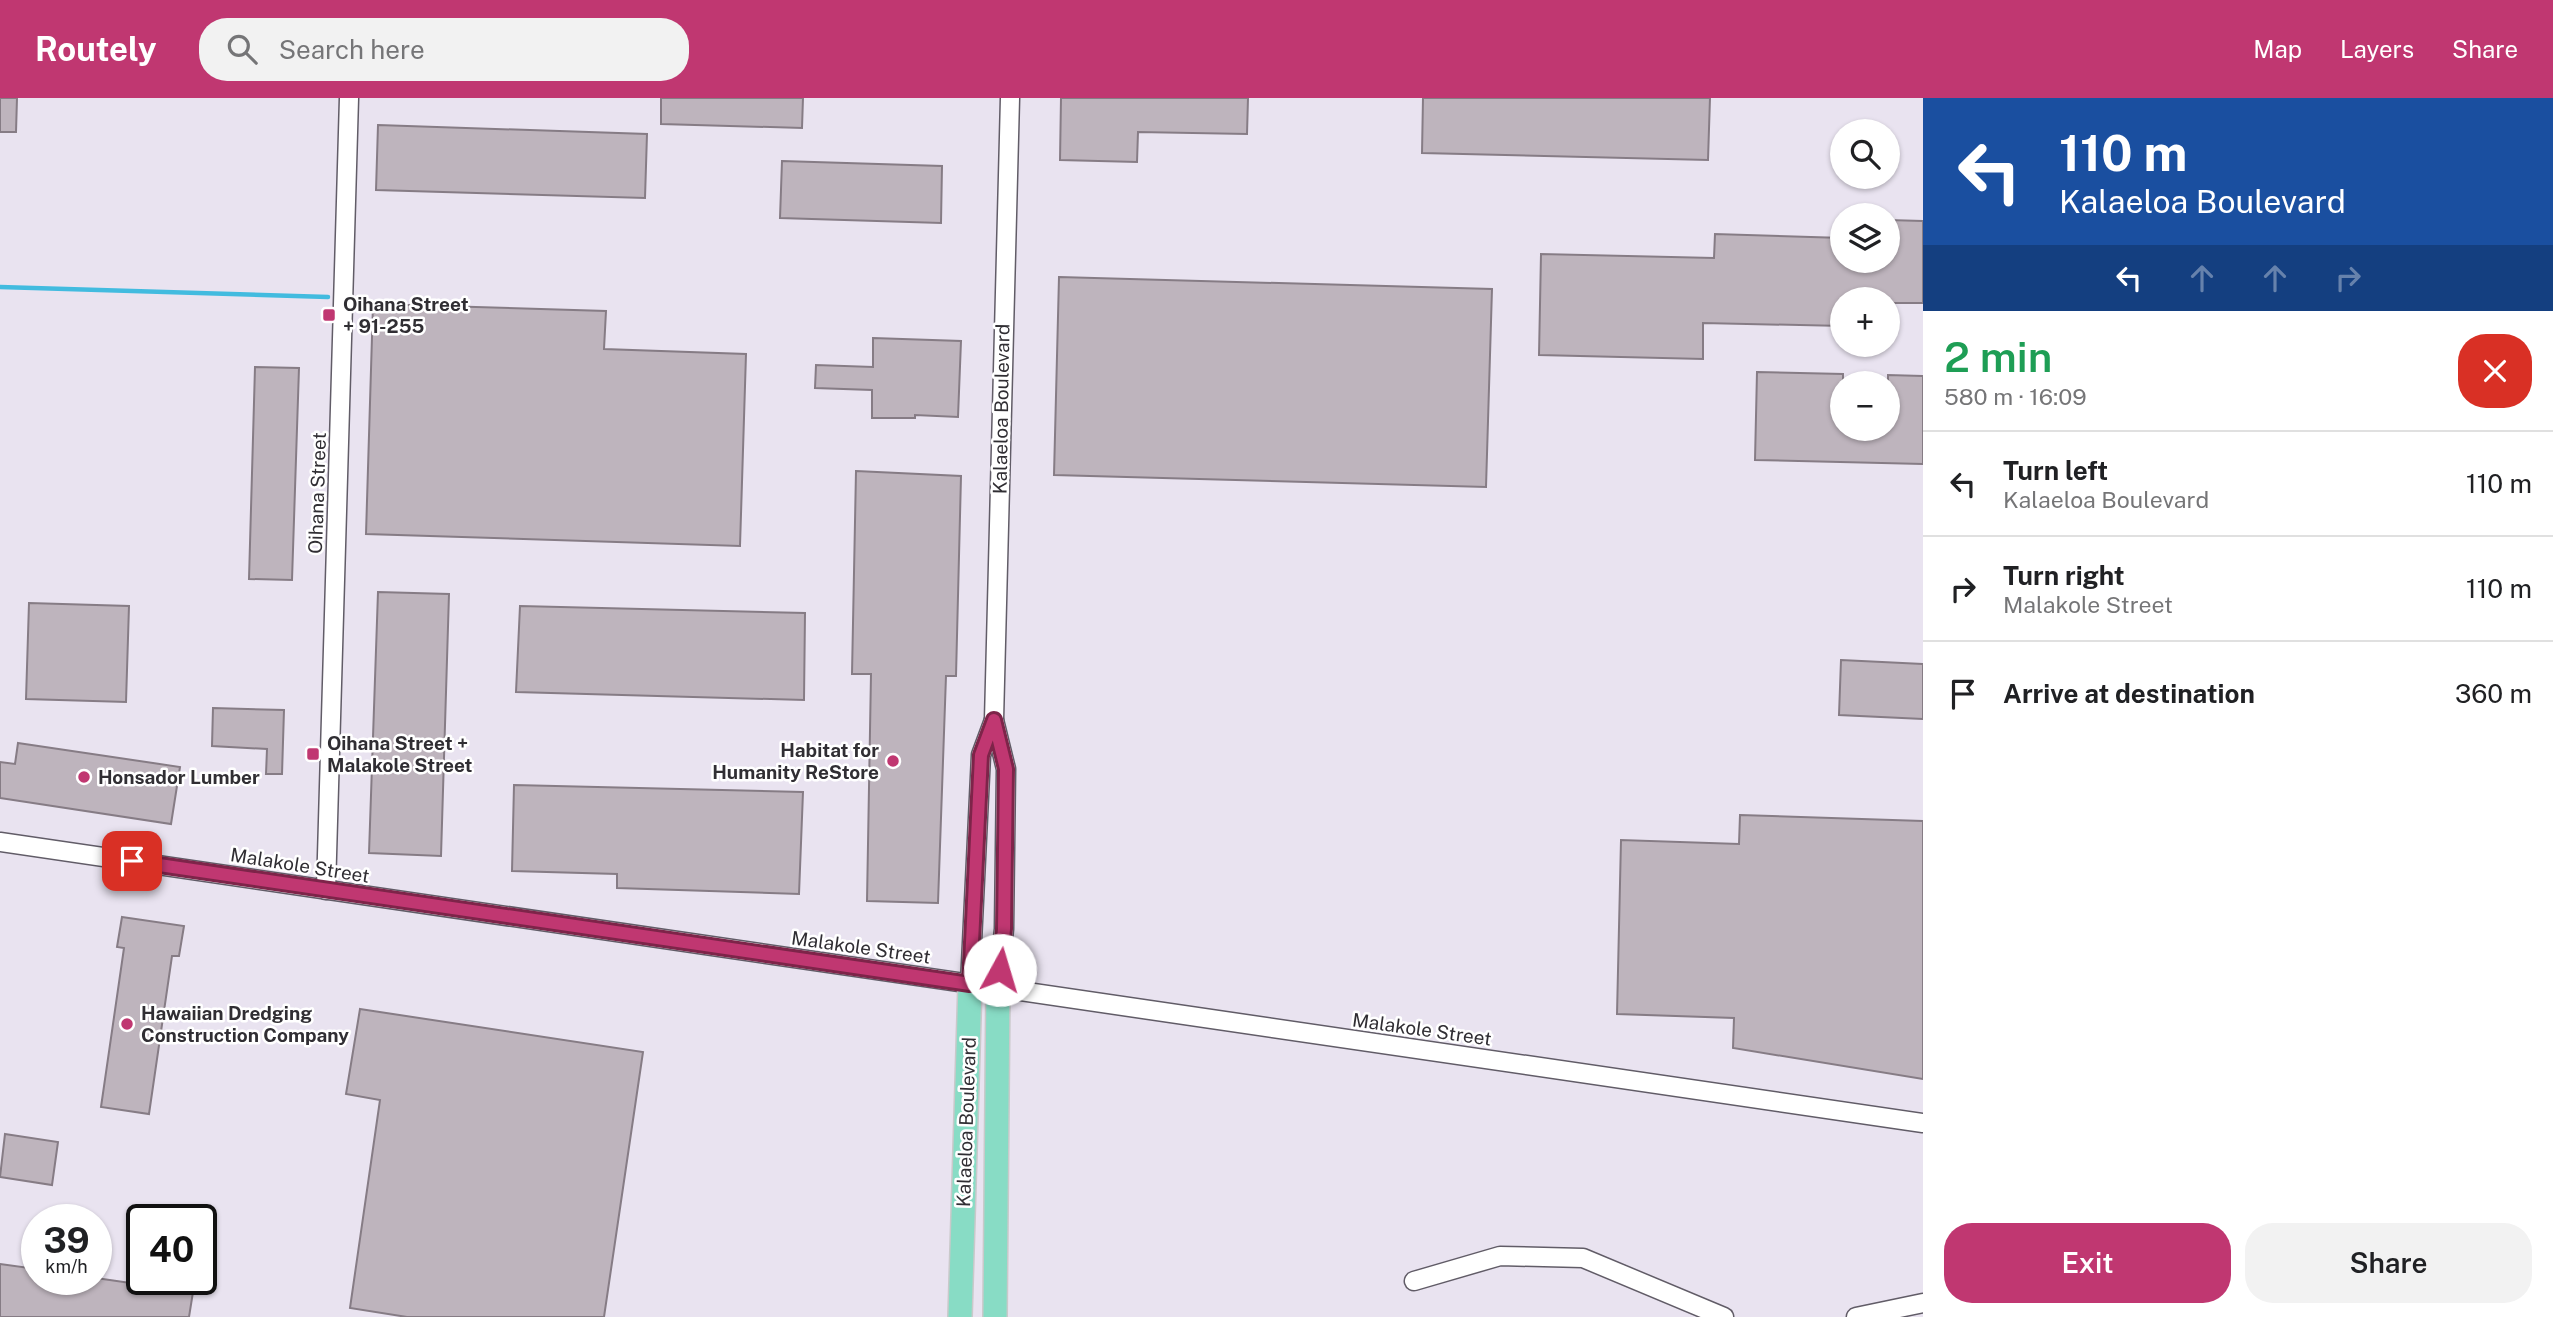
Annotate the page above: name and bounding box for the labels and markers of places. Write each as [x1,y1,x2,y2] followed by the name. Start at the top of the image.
[343,293,469,337] place label: Oihana Street + 91-255
[321,307,337,323] marker: Oihana Street + 91-255
[327,732,473,776] place label: Oihana Street + Malakole Street
[712,739,879,783] place label: Habitat for Humanity ReStore
[305,746,321,762] marker: Oihana Street + Malakole Street
[885,753,901,769] marker: Habitat for Humanity ReStore
[98,766,260,788] place label: Honsador Lumber
[76,769,92,785] marker: Honsador Lumber
[102,831,162,891] pin
[141,1002,349,1046] place label: Hawaiian Dredging Construction Company
[119,1016,135,1032] marker: Hawaiian Dredging Construction Company

